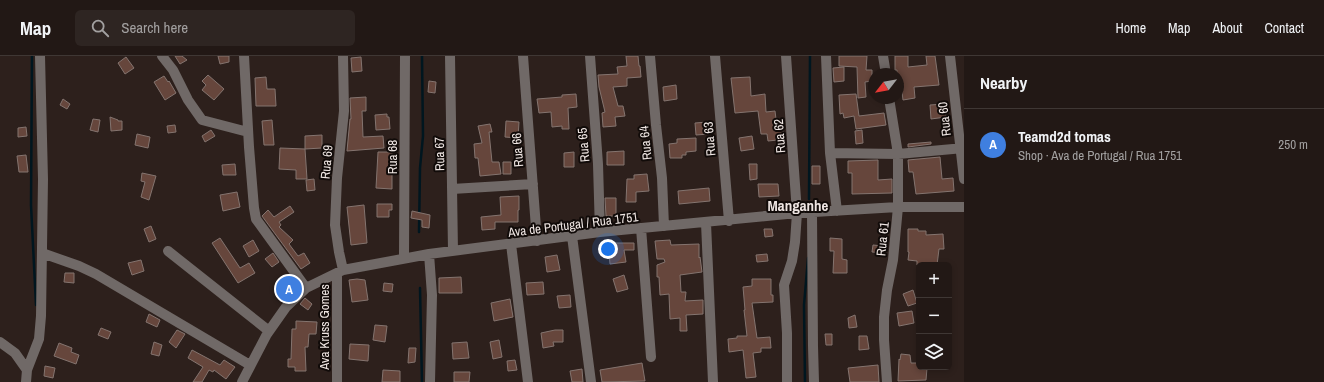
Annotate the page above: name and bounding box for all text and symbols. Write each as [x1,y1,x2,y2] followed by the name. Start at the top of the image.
[75,10,355,46] search box
[20,15,51,41] text: Map
[89,17,111,39] icon: search
[121,17,188,38] text: Search here
[1115,19,1146,37] text: Home
[1168,19,1190,37] text: Map
[1212,19,1242,37] text: About
[1264,19,1304,37] text: Contact
[868,68,904,104] north arrow
[980,71,1027,94] text: Nearby
[934,101,955,137] street label: Rua 60
[770,118,789,154] street label: Rua 62
[700,121,719,157] street label: Rua 63
[635,125,656,161] street label: Rua 64
[1018,126,1111,147] text: Teamd2d tomas
[574,127,593,163] street label: Rua 65
[508,132,527,168] street label: Rua 66
[989,136,997,153] text: A
[1278,136,1308,153] text: 250 m
[431,137,448,171] street label: Rua 67
[384,140,401,174] street label: Rua 68
[317,144,336,180] street label: Rua 69
[1018,147,1182,164] text: Shop · Ava de Portugal / Rua 1751
[768,195,829,216] district label: Manganhe
[506,208,639,241] street label: Ava de Portugal / Rua 1751
[872,221,893,257] street label: Rua 61
[598,239,618,259] your location
[916,262,952,370] map controls
[916,262,952,298] button: +
[276,274,302,304] pin: A
[316,284,333,371] street label: Ava Kruss Gomes
[916,298,952,334] button: −
[916,334,952,370] button: layers

